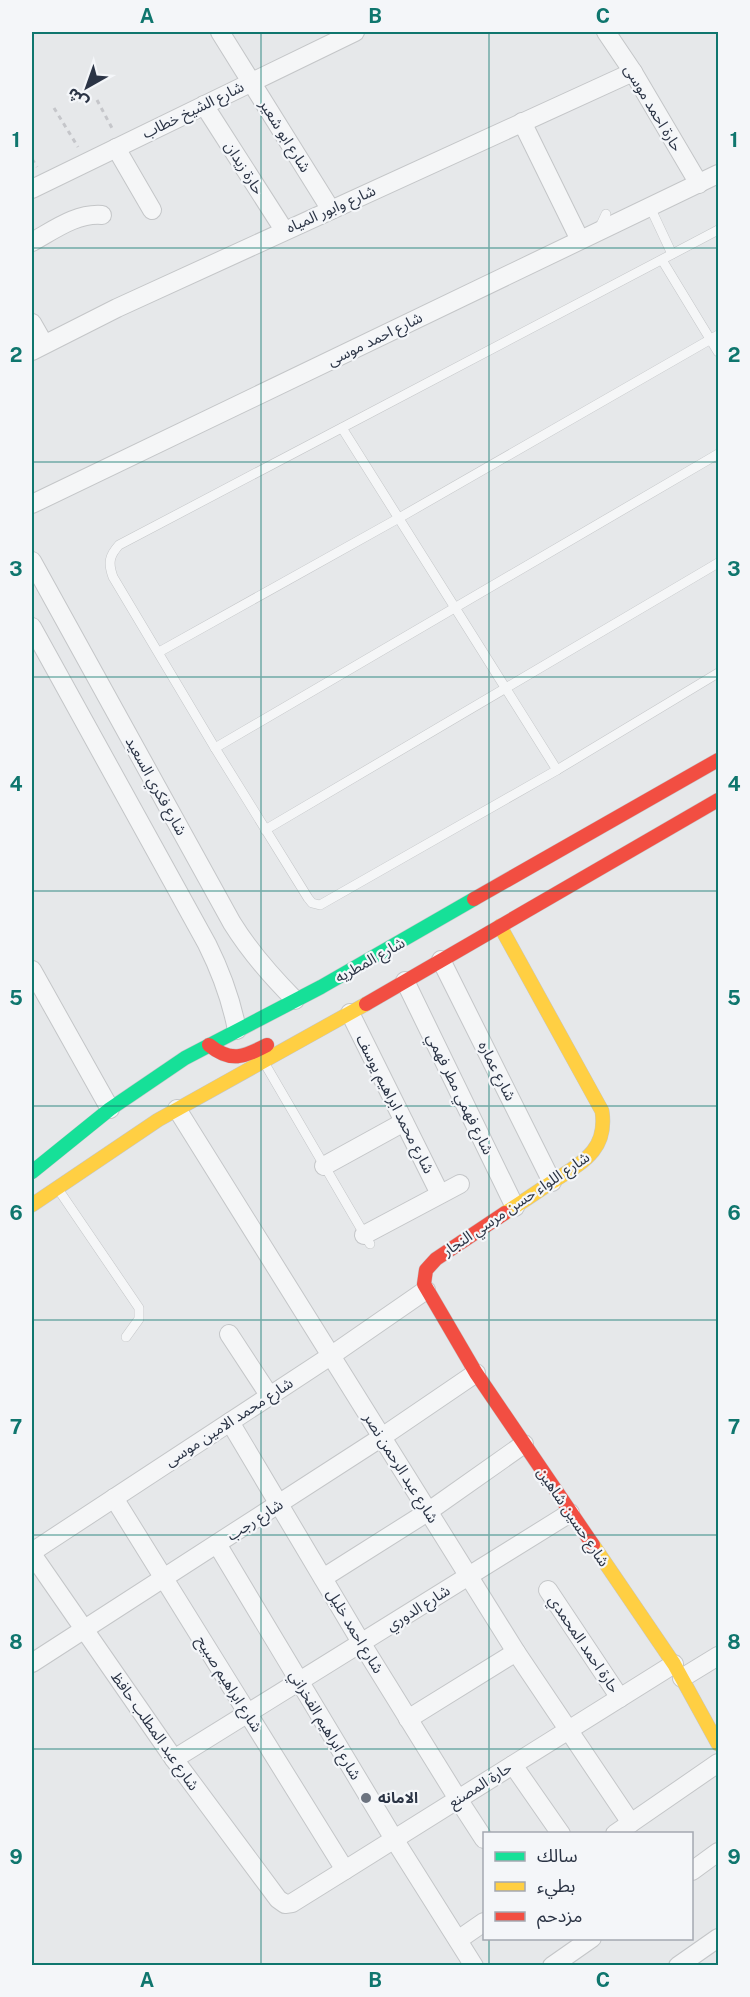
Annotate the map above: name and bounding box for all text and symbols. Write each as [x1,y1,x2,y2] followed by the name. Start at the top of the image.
[140,4,154,28] text: A
[368,4,382,28] text: B
[596,4,610,28] text: C
[57,57,117,117] north arrow
[620,61,686,155] street label: حارة احمد موسى
[139,78,248,145] street label: شارع الشيخ خطاب
[63,84,92,112] text: ش
[252,95,315,177] street label: شارع ابو شعير
[12,128,20,152] text: 1
[730,128,738,152] text: 1
[221,138,267,198] street label: حارة زيدان
[284,181,380,239] street label: شارع وابور المياه
[325,308,427,372] street label: شارع احمد موسى
[10,343,22,367] text: 2
[728,343,740,367] text: 2
[9,557,23,581] text: 3
[727,557,741,581] text: 3
[119,734,191,840] street label: شارع فكري السعيد
[9,772,23,796] text: 4
[727,772,741,796] text: 4
[332,933,410,989] street label: شارع المطريه
[9,986,23,1010] text: 5
[727,986,741,1010] text: 5
[420,1030,497,1159] street label: شارع فهمي مطر فهمي
[349,1032,438,1178] street label: شارع محمد ابراهيم يوسف
[472,1038,520,1105] street label: شارع عماره
[438,1148,595,1263] street label: شارع اللواء حسن مرسي النجار
[9,1201,23,1225] text: 6
[727,1201,741,1225] text: 6
[162,1374,298,1473] street label: شارع محمد الامين موسى
[357,1409,442,1528] street label: شارع عبد الرحمن نصر
[10,1415,22,1439] text: 7
[728,1415,740,1439] text: 7
[531,1464,613,1572] street label: شارع حسين شاهين
[224,1495,288,1547] street label: شارع رجب
[383,1581,455,1637] street label: شارع الدوري
[320,1585,387,1678] street label: شارع احمد خليل
[543,1592,624,1698] street label: حارة احمد المحمدي
[9,1630,23,1654] text: 8
[727,1630,741,1654] text: 8
[190,1633,266,1737] street label: شارع ابراهيم صبيح
[283,1667,365,1785] street label: شارع ابراهيم الفخراني
[105,1668,203,1796] street label: شارع عبد المطلب حافظ
[445,1758,517,1814] street label: حارة المصنع
[378,1789,418,1806] place label: الامانه
[359,1791,373,1805] marker: الامانه
[483,1832,693,1940] legend
[9,1845,23,1869] text: 9
[537,1845,578,1866] text: سالك
[727,1845,741,1869] text: 9
[537,1875,575,1899] text: بطيء
[537,1905,582,1929] text: مزدحم
[140,1968,154,1992] text: A
[368,1968,382,1992] text: B
[596,1968,610,1992] text: C

